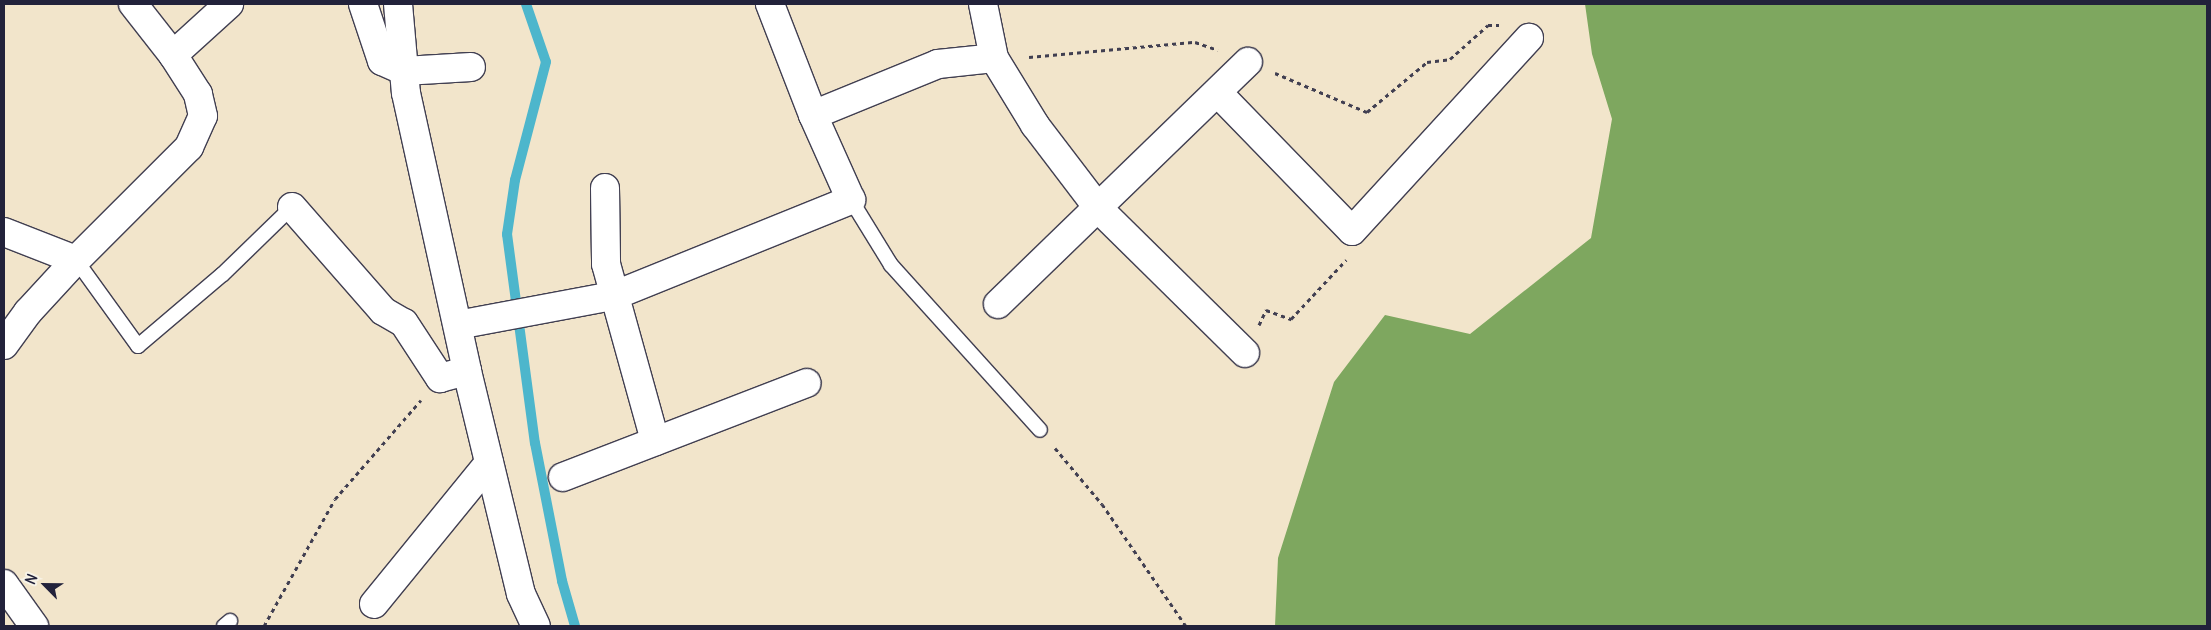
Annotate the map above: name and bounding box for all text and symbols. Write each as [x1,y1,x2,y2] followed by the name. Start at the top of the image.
[20,560,70,610] north arrow
[21,571,41,587] text: N

